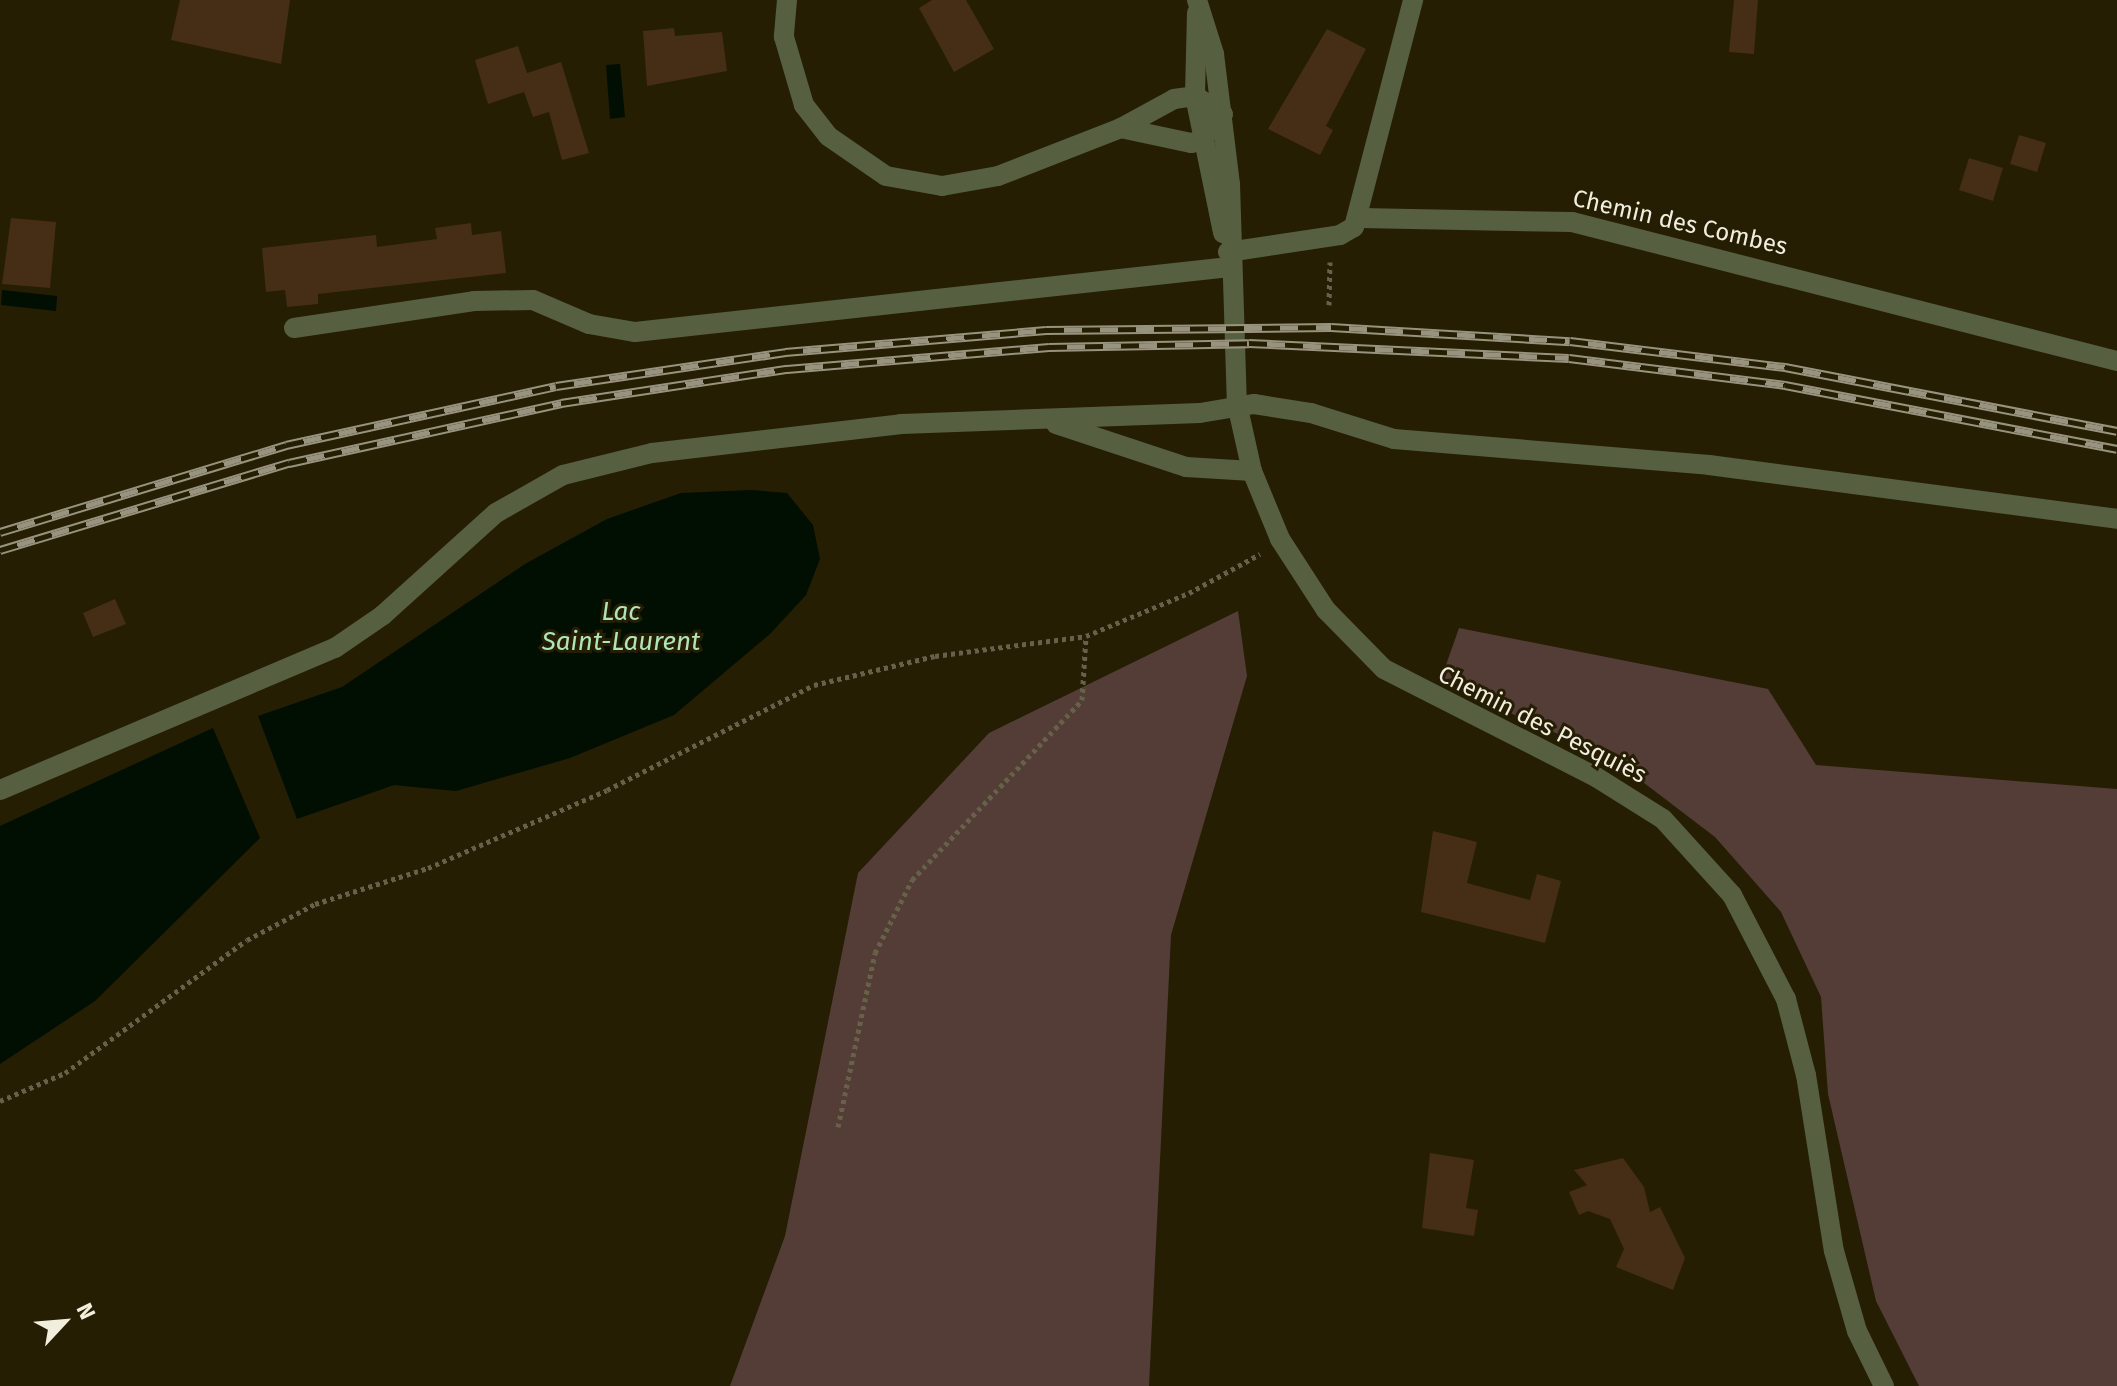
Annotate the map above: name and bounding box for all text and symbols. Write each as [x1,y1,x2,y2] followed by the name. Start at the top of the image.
[1570,184,1790,262] street label: Chemin des Combes
[542,596,700,658] water label: Lac Saint-Laurent
[1433,660,1651,790] street label: Chemin des Pesquiès
[24,1282,104,1362] north arrow
[71,1299,101,1324] text: N

